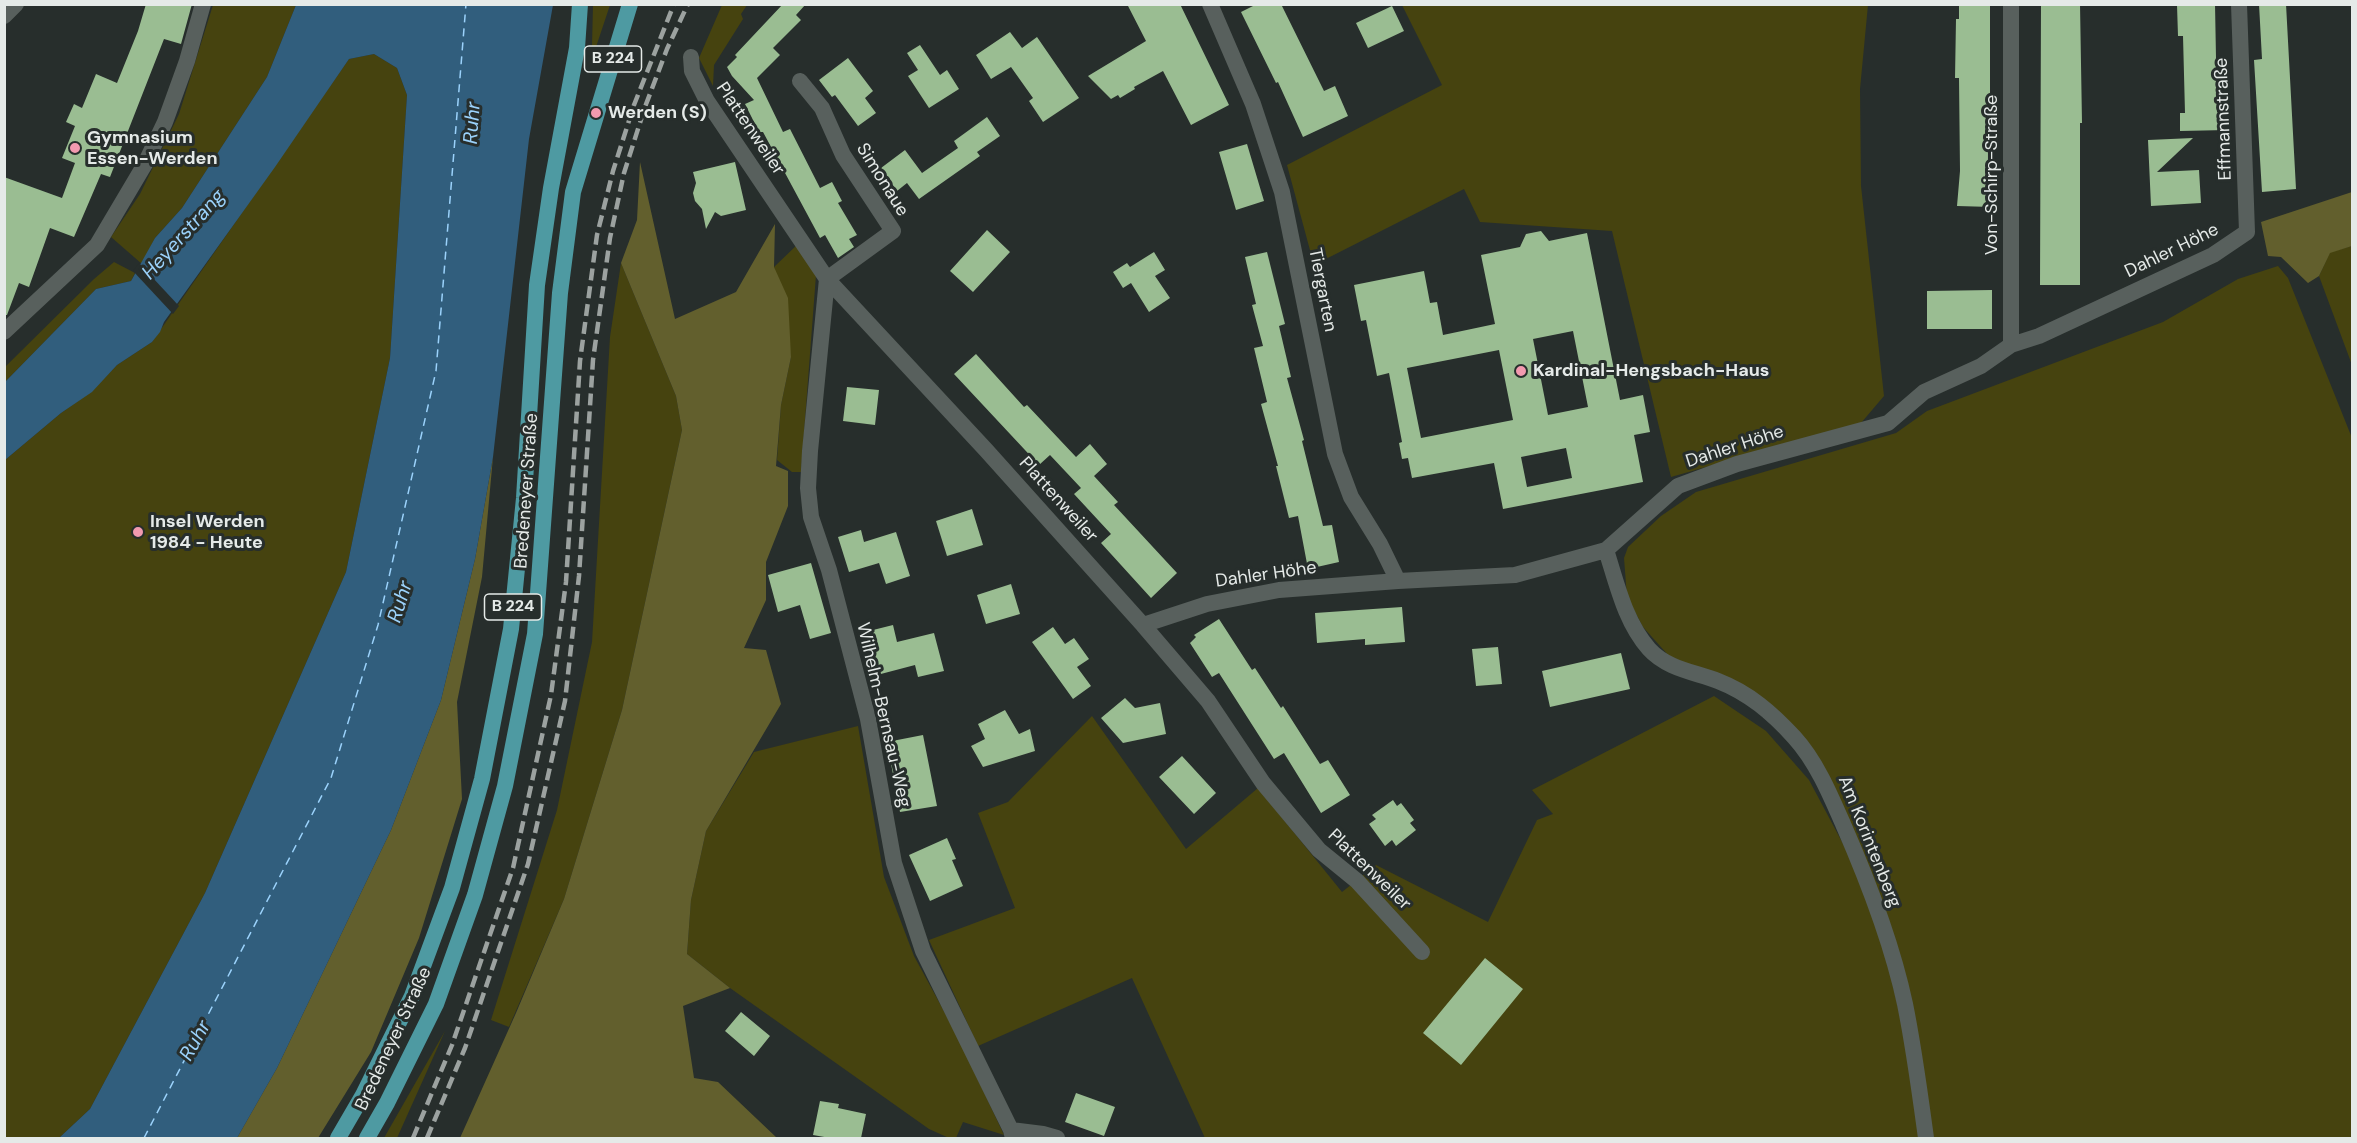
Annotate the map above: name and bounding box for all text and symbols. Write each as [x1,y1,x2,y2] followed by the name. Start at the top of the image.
[584,46,642,72] road number: B 224
[2211,57,2237,181] street label: Effmannstraße
[711,79,789,179] street label: Plattenweiler
[1981,95,2003,255] street label: Von-Schirp-Straße
[460,101,486,145] water label: Ruhr
[608,102,707,124] place label: Werden (S)
[589,106,603,120] marker: Werden (S)
[87,127,217,170] place label: Gymnasium Essen-Werden
[851,139,913,221] street label: Simonaue
[68,141,82,155] marker: Gymnasium Essen-Werden
[137,185,231,285] water label: Heyerstrang
[2122,219,2222,283] street label: Dahler Höhe
[1303,246,1341,334] street label: Tiergarten
[1533,360,1769,382] place label: Kardinal-Hengsbach-Haus
[1514,364,1528,378] marker: Kardinal-Hengsbach-Haus
[511,413,543,569] street label: Bredeneyer Straße
[1683,421,1787,473] street label: Dahler Höhe
[1014,453,1102,547] street label: Plattenweiler
[150,511,265,554] place label: Insel Werden 1984 - Heute
[131,525,145,539] marker: Insel Werden 1984 - Heute
[1214,557,1318,593] street label: Dahler Höhe
[383,578,419,626] water label: Ruhr
[484,594,542,620] road number: B 224
[851,620,915,810] street label: Wilhelm-Bernsau-Weg
[1833,773,1905,911] street label: Am Korintenberg
[1323,825,1415,915] street label: Plattenweiler
[351,964,437,1114] street label: Bredeneyer Straße
[175,1017,217,1065] water label: Ruhr

